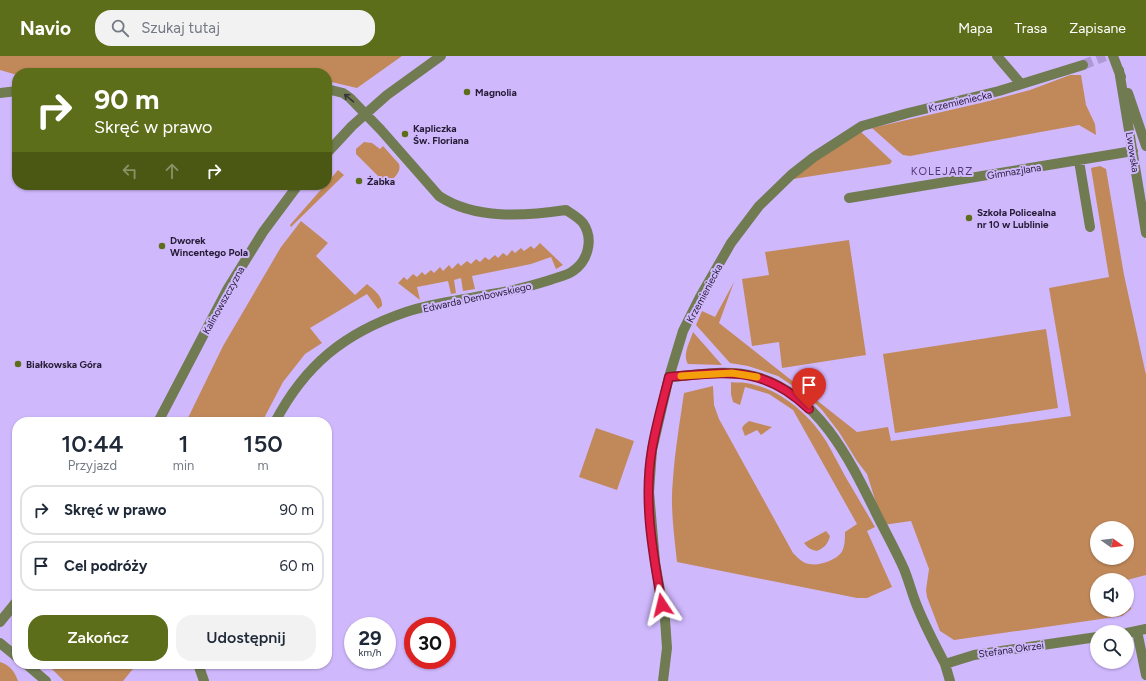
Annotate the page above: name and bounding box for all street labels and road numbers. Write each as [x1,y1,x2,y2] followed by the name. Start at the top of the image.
[927,88,993,115] street label: Krzemieniecka
[1123,131,1142,173] street label: Lwowska
[986,161,1042,182] street label: Gimnazjlana
[684,262,725,325] street label: Krzemieniecka
[199,264,247,336] street label: Kalinowszczyzna
[422,280,533,315] street label: Edwarda Dembowskiego
[978,638,1045,661] street label: Stefana Okrzei

